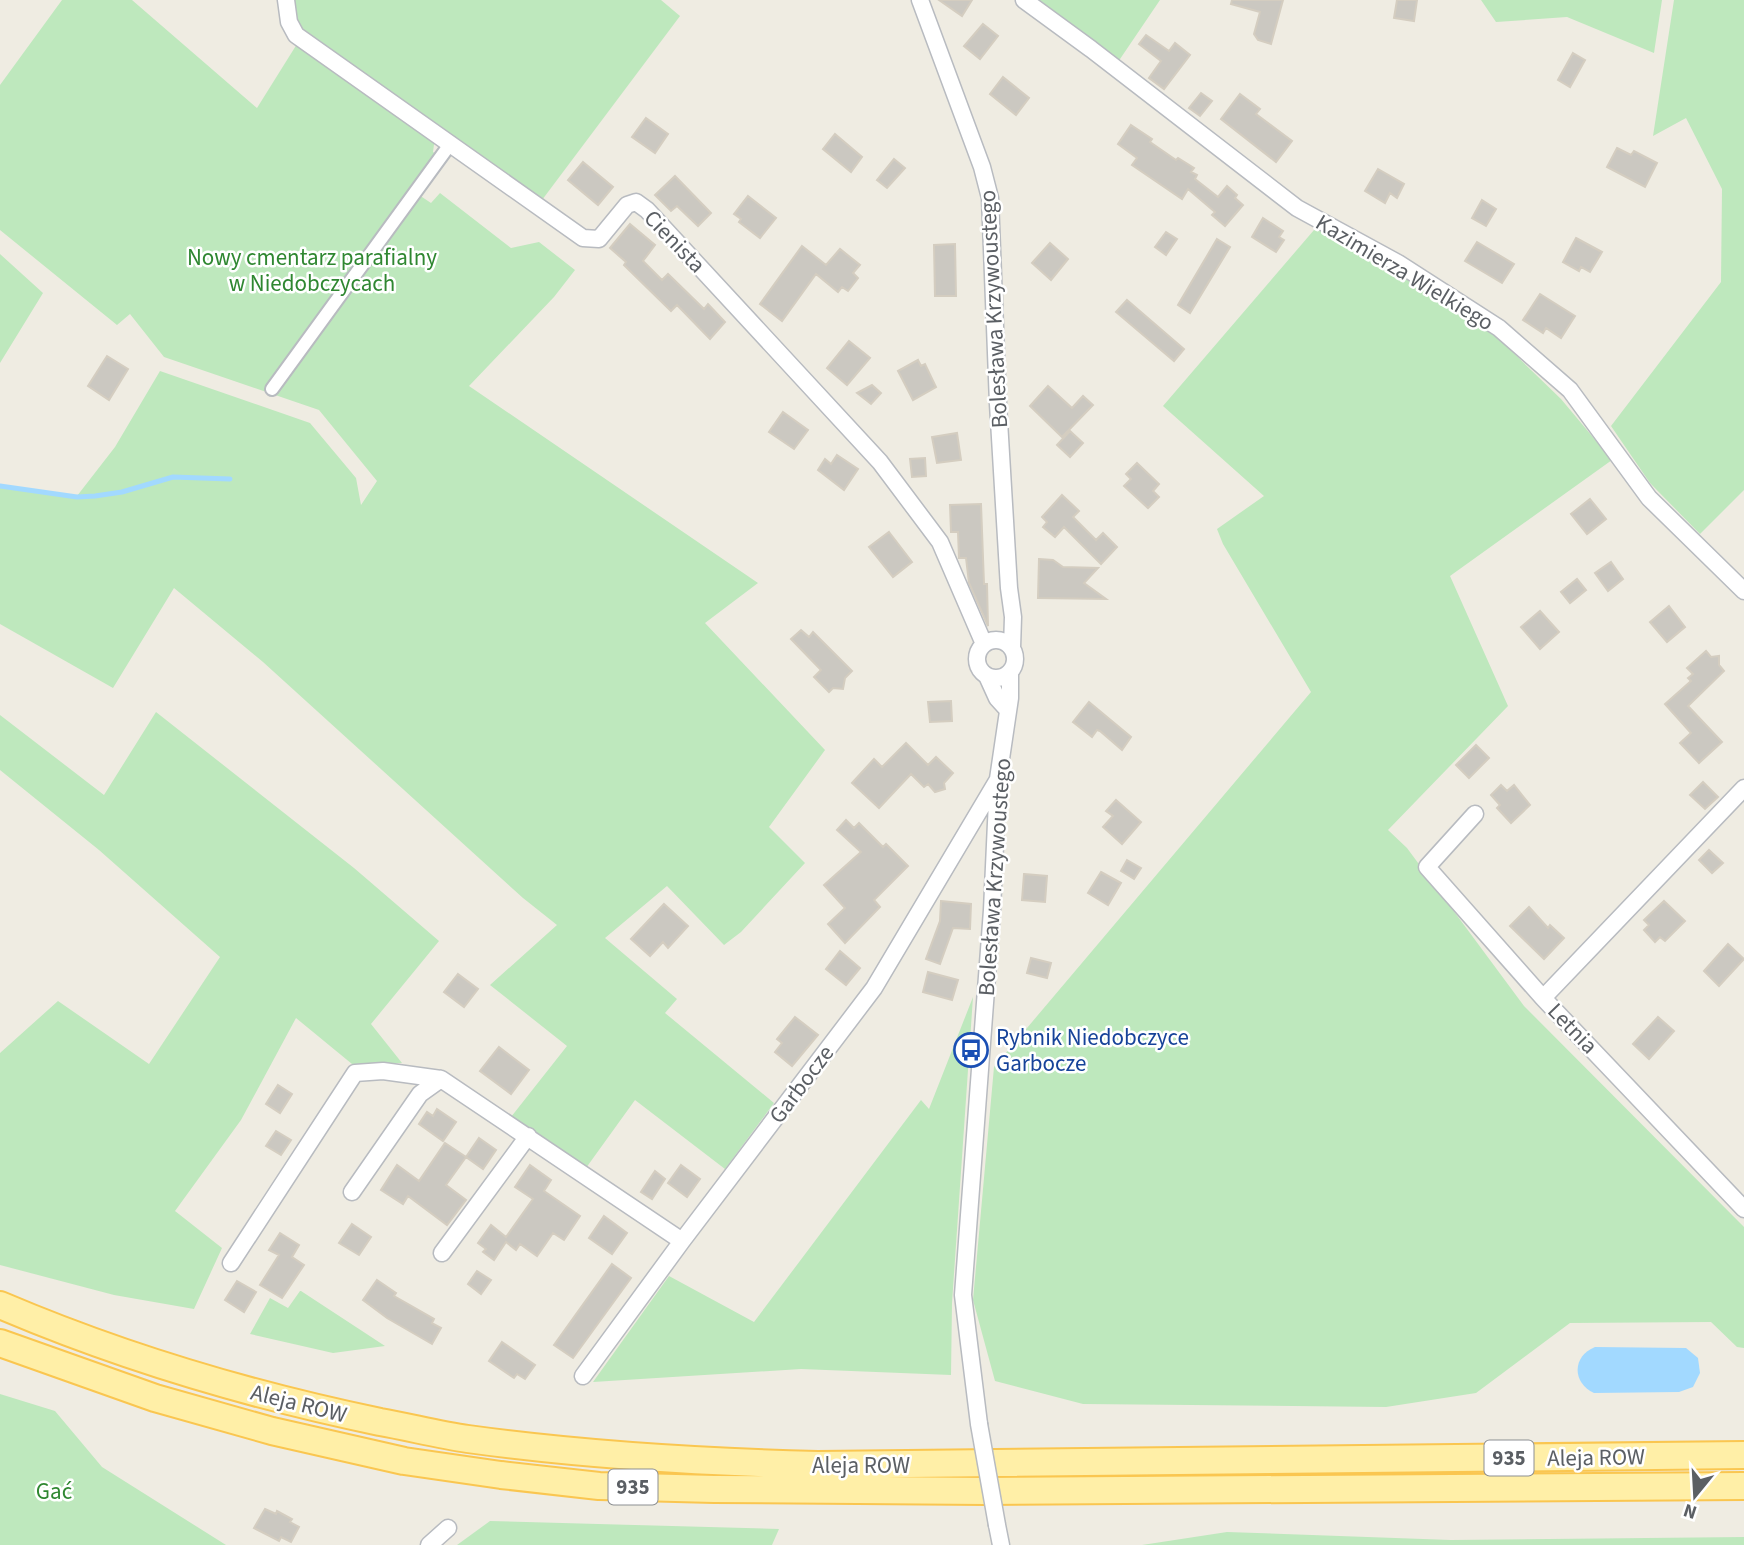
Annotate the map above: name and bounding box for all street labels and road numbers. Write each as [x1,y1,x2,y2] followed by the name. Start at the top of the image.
[971,189,1016,429] street label: Bolesława Krzywoustego
[636,202,713,280] street label: Cienista
[1309,206,1500,339] street label: Kazimierza Wielkiego
[970,757,1019,997] street label: Bolesława Krzywoustego
[1540,995,1605,1061] street label: Letnia
[761,1038,842,1130] street label: Garbocze
[247,1376,350,1431] street label: Aleja ROW
[1484,1440,1534,1476] road number: 935
[1547,1440,1645,1475] street label: Aleja ROW
[812,1449,910,1482] street label: Aleja ROW
[608,1470,658,1504] road number: 935

